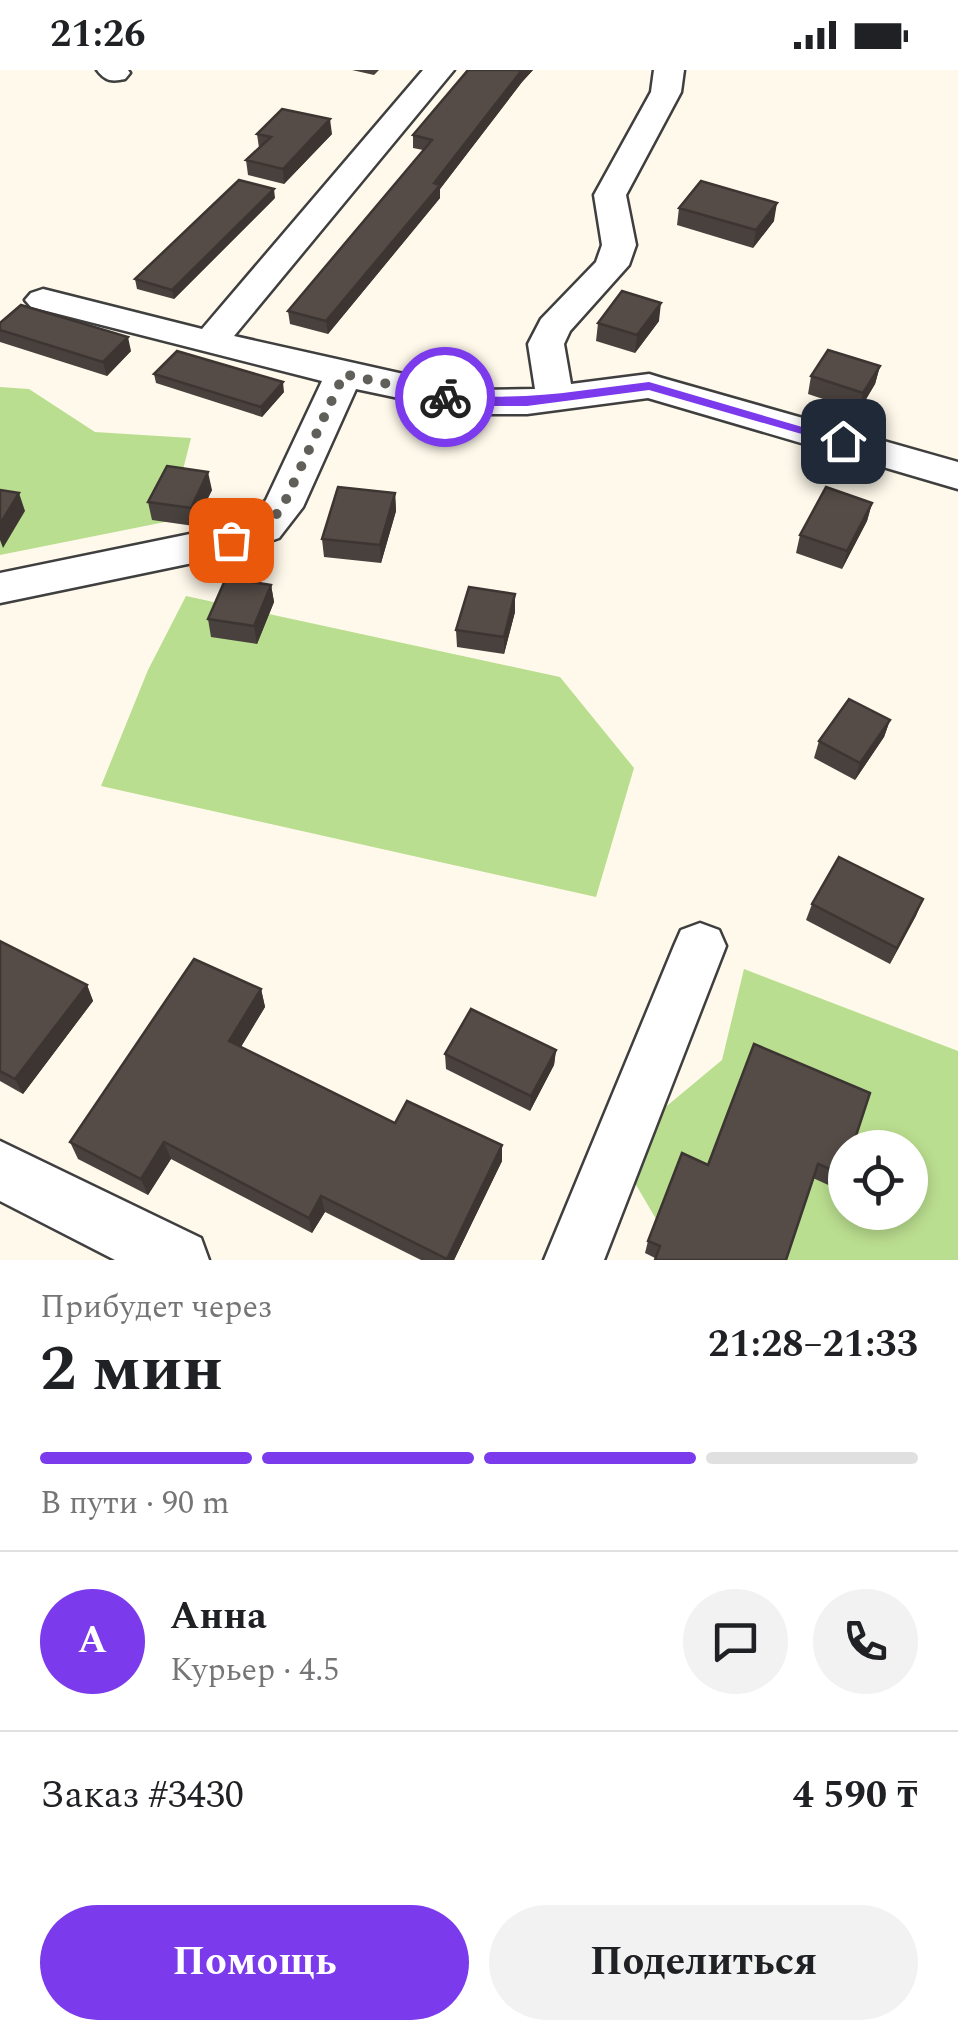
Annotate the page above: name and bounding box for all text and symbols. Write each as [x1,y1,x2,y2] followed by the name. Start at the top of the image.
[50,6,145,64] text: 21:26
[395,347,495,447] courier
[418,370,473,425] icon: bike
[801,399,886,484] pin
[816,414,871,469] icon: home
[189,498,274,583] pin
[204,513,259,568] icon: bag
[828,1130,928,1230] map controls
[828,1130,928,1230] button: locate
[40,1283,272,1332] text: Прибудет через
[708,1316,918,1374] text: 21:28–21:33
[40,1320,223,1419] text: 2 мин
[40,1479,230,1528] text: В пути · 90 m
[170,1588,267,1646] text: Анна
[683,1589,788,1694] button: chat
[813,1589,918,1694] button: phone
[78,1612,107,1670] text: А
[170,1646,339,1695] text: Курьер · 4.5
[40,1767,244,1825] text: Заказ #3430
[792,1767,918,1825] text: 4 590 ₸
[40,1905,469,2020] button: Помощь
[489,1905,918,2020] button: Поделиться

